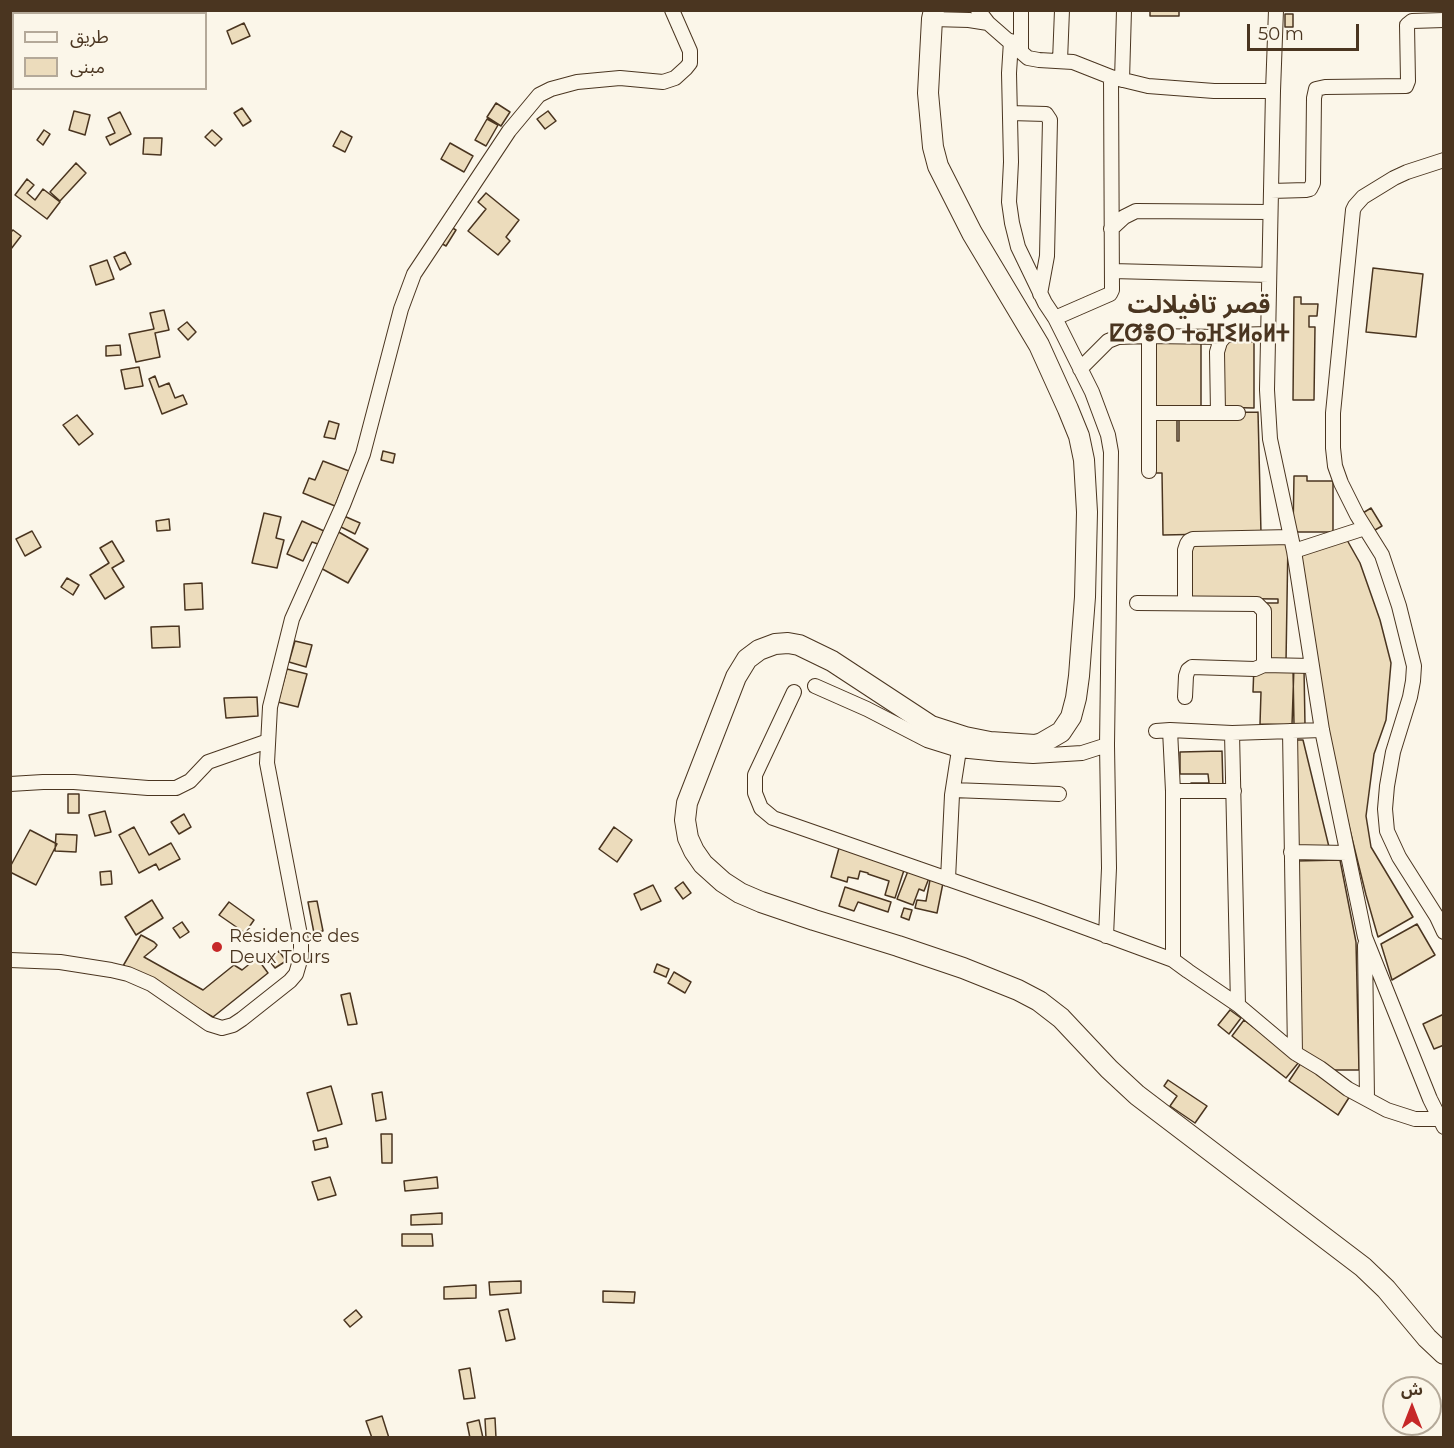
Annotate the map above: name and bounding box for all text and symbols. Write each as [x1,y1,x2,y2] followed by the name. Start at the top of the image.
[12,12,207,90] legend
[1250,12,1362,50] scale bar
[1258,23,1304,45] text: 50 m
[70,26,109,48] text: طريق
[70,56,105,78] text: مبنى
[1109,292,1289,348] district label: قصر تافيلالت ⵇⵚⴻⵔ ⵜⴰⴼⵉⵍⴰⵍⵜ
[229,926,359,968] place label: Résidence des Deux Tours
[210,940,224,954] marker: Résidence des Deux Tours
[1382,1376,1442,1436] north arrow
[1401,1380,1423,1399] text: ش

